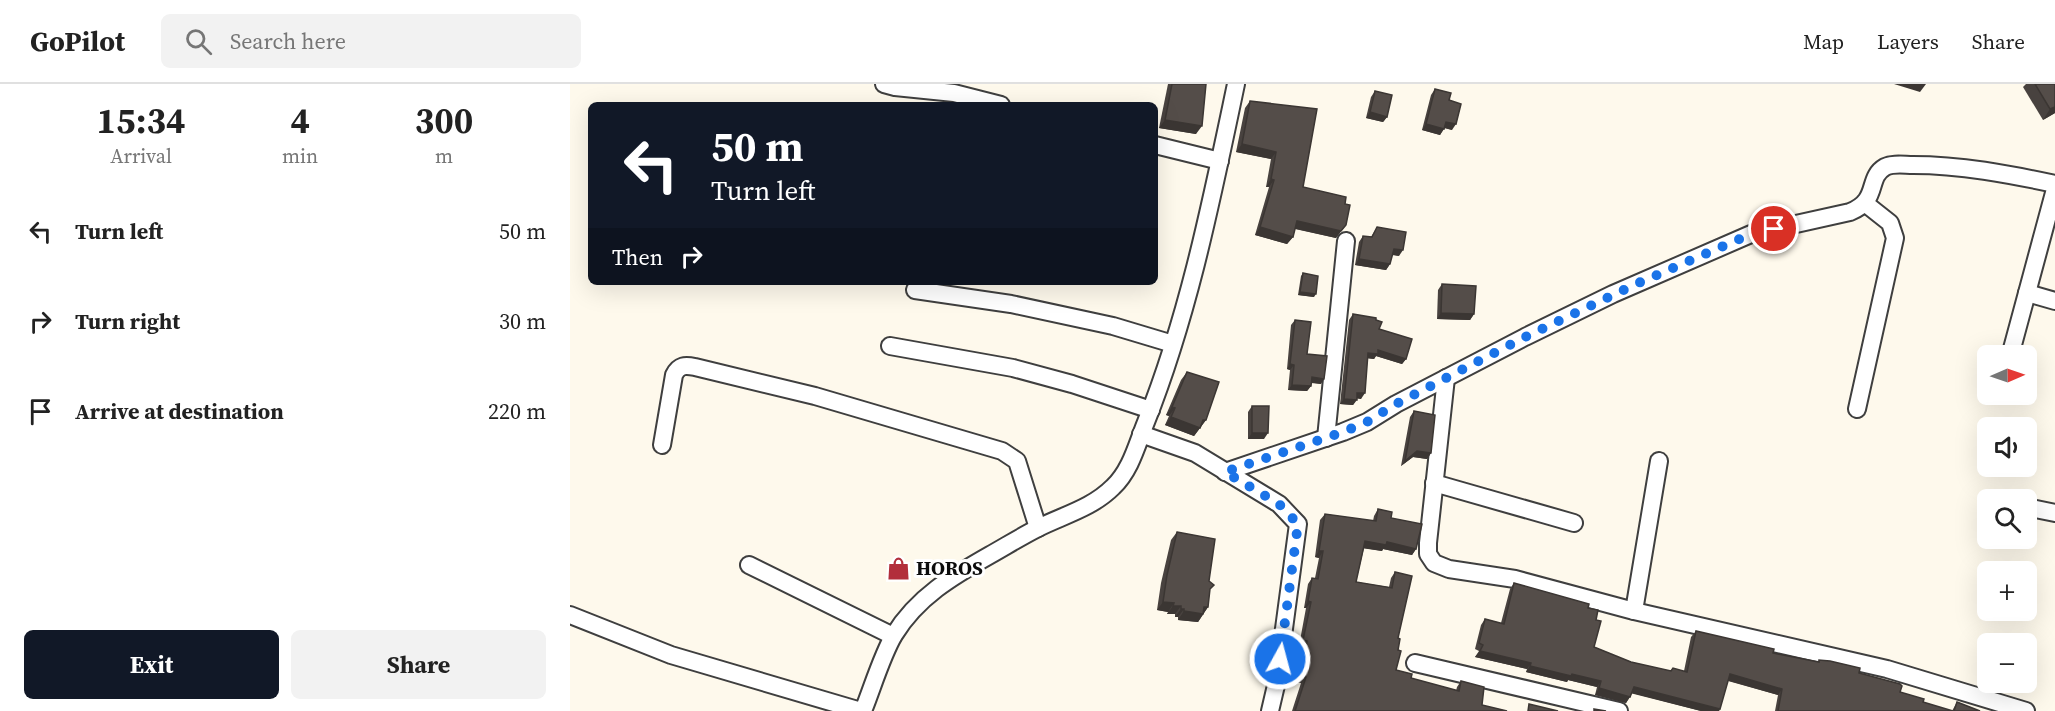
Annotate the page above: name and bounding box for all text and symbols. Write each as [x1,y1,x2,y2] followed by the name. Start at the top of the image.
[161,14,581,68] search box
[30,22,125,60] text: GoPilot
[182,25,215,58] icon: search
[230,26,346,56] text: Search here
[1803,27,1844,56] text: Map
[1877,27,1939,56] text: Layers
[1972,27,2025,56] text: Share
[97,96,185,145] text: 15:34
[290,96,310,145] text: 4
[415,96,473,145] text: 300
[711,117,804,175] text: 50 m
[612,126,690,204] icon: left
[110,142,172,170] text: Arrival
[282,142,318,170] text: min
[435,142,453,170] text: m
[711,172,815,209] text: Turn left
[1748,203,1799,254] pin
[1757,212,1790,245] icon: arrive
[24,215,57,248] icon: left
[75,216,163,246] text: Turn left
[499,216,546,246] text: 50 m
[675,240,708,273] icon: right
[612,242,663,272] text: Then
[24,305,57,338] icon: right
[75,306,180,336] text: Turn right
[499,306,546,336] text: 30 m
[1977,345,2037,405] north arrow
[1977,345,2037,693] map controls
[24,395,57,428] icon: arrive
[75,396,284,426] text: Arrive at destination
[488,396,546,426] text: 220 m
[1977,417,2037,477] button: sound
[1977,489,2037,549] button: search
[916,554,983,582] place label: HOROS
[885,555,911,581] shop icon: HOROS
[1977,561,2037,621] button: +
[1248,627,1312,691] position arrow
[24,630,279,699] button: Exit
[291,630,546,699] button: Share
[1977,633,2037,693] button: −

